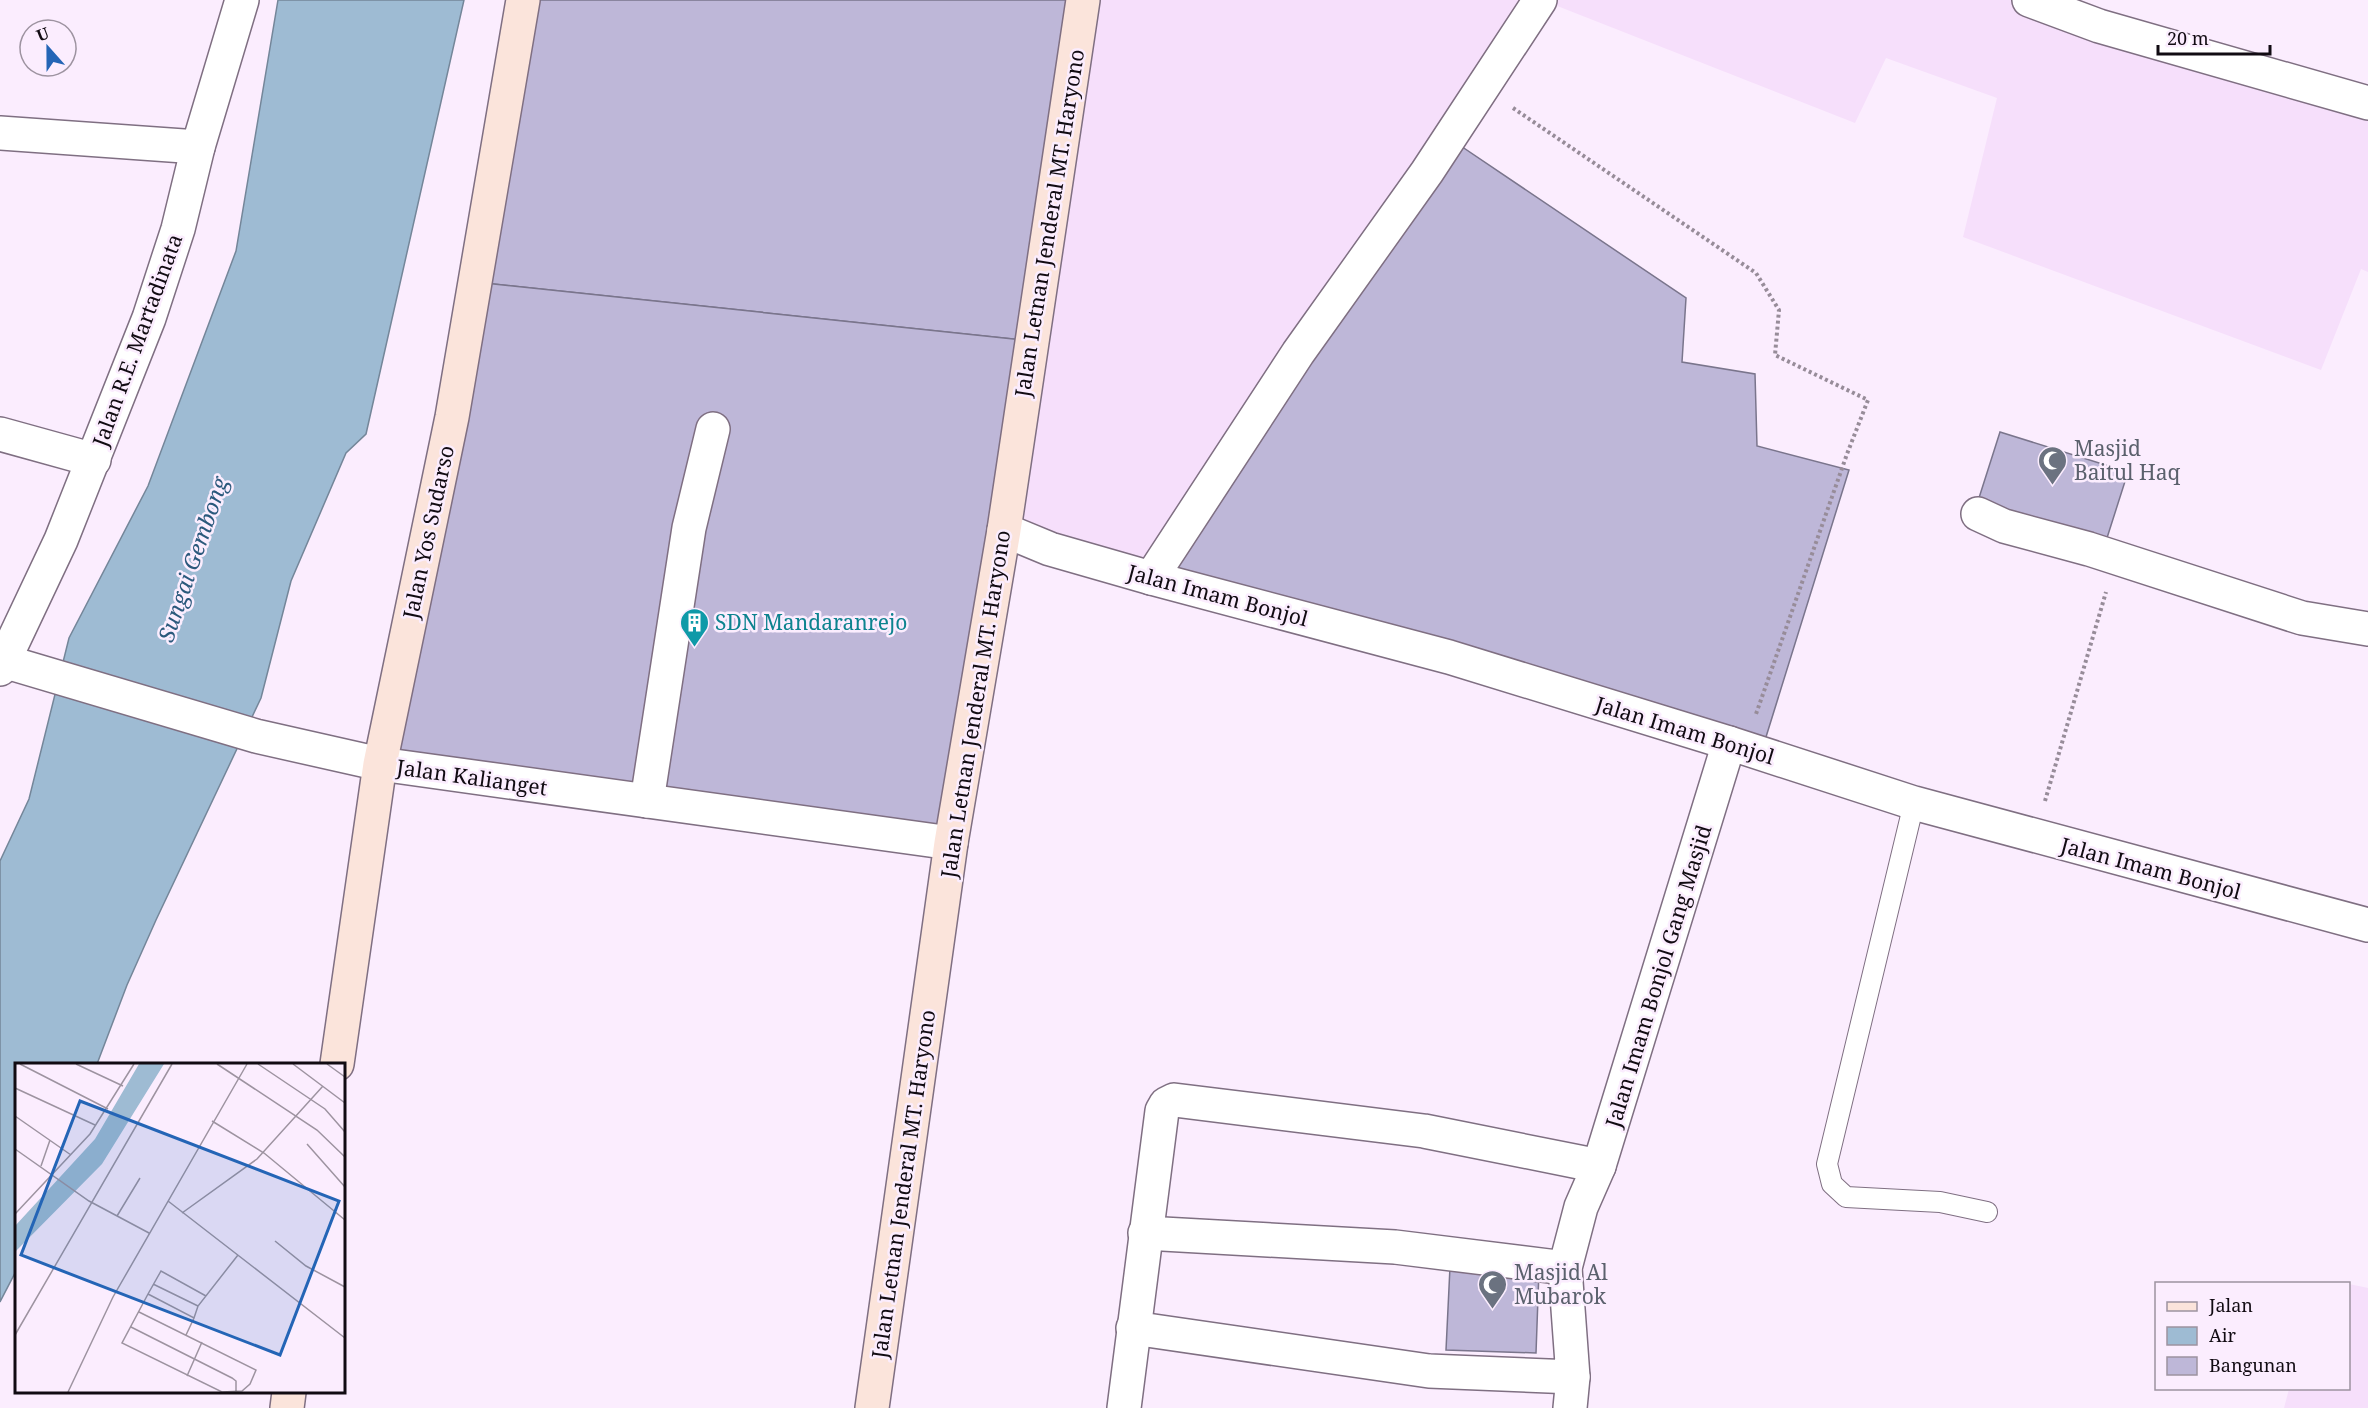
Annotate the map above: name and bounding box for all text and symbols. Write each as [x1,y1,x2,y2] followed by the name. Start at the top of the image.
[18,18,78,78] north arrow
[2158,18,2270,56] scale bar
[33,22,52,46] text: U
[2167,26,2209,50] text: 20 m
[1007,47,1090,400] street label: Jalan Letnan Jenderal MT. Haryono
[85,230,189,451] street label: Jalan R.E. Martadinata
[2074,434,2180,486] place label: Masjid Baitul Haq
[396,443,460,622] street label: Jalan Yos Sudarso
[2037,444,2069,486] mosque icon: Masjid Baitul Haq
[150,471,235,645] water label: Sungai Gembong
[933,528,1016,881] street label: Jalan Letnan Jenderal MT. Haryono
[1124,557,1312,633] street label: Jalan Imam Bonjol
[678,606,710,648] building icon: SDN Mandaranrejo
[715,608,907,636] place label: SDN Mandaranrejo
[1591,689,1778,771] street label: Jalan Imam Bonjol
[394,752,549,801] street label: Jalan Kalianget
[1598,821,1717,1132] street label: Jalan Imam Bonjol Gang Masjid
[2057,830,2245,906] street label: Jalan Imam Bonjol
[865,1008,941,1361] street label: Jalan Letnan Jenderal MT. Haryono
[15,1063,345,1393] inset map
[1514,1258,1608,1310] place label: Masjid Al Mubarok
[1477,1268,1509,1310] mosque icon: Masjid Al Mubarok
[2155,1282,2350,1390] legend
[2208,1293,2253,1317] text: Jalan
[2209,1323,2236,1347] text: Air
[2209,1353,2297,1377] text: Bangunan

